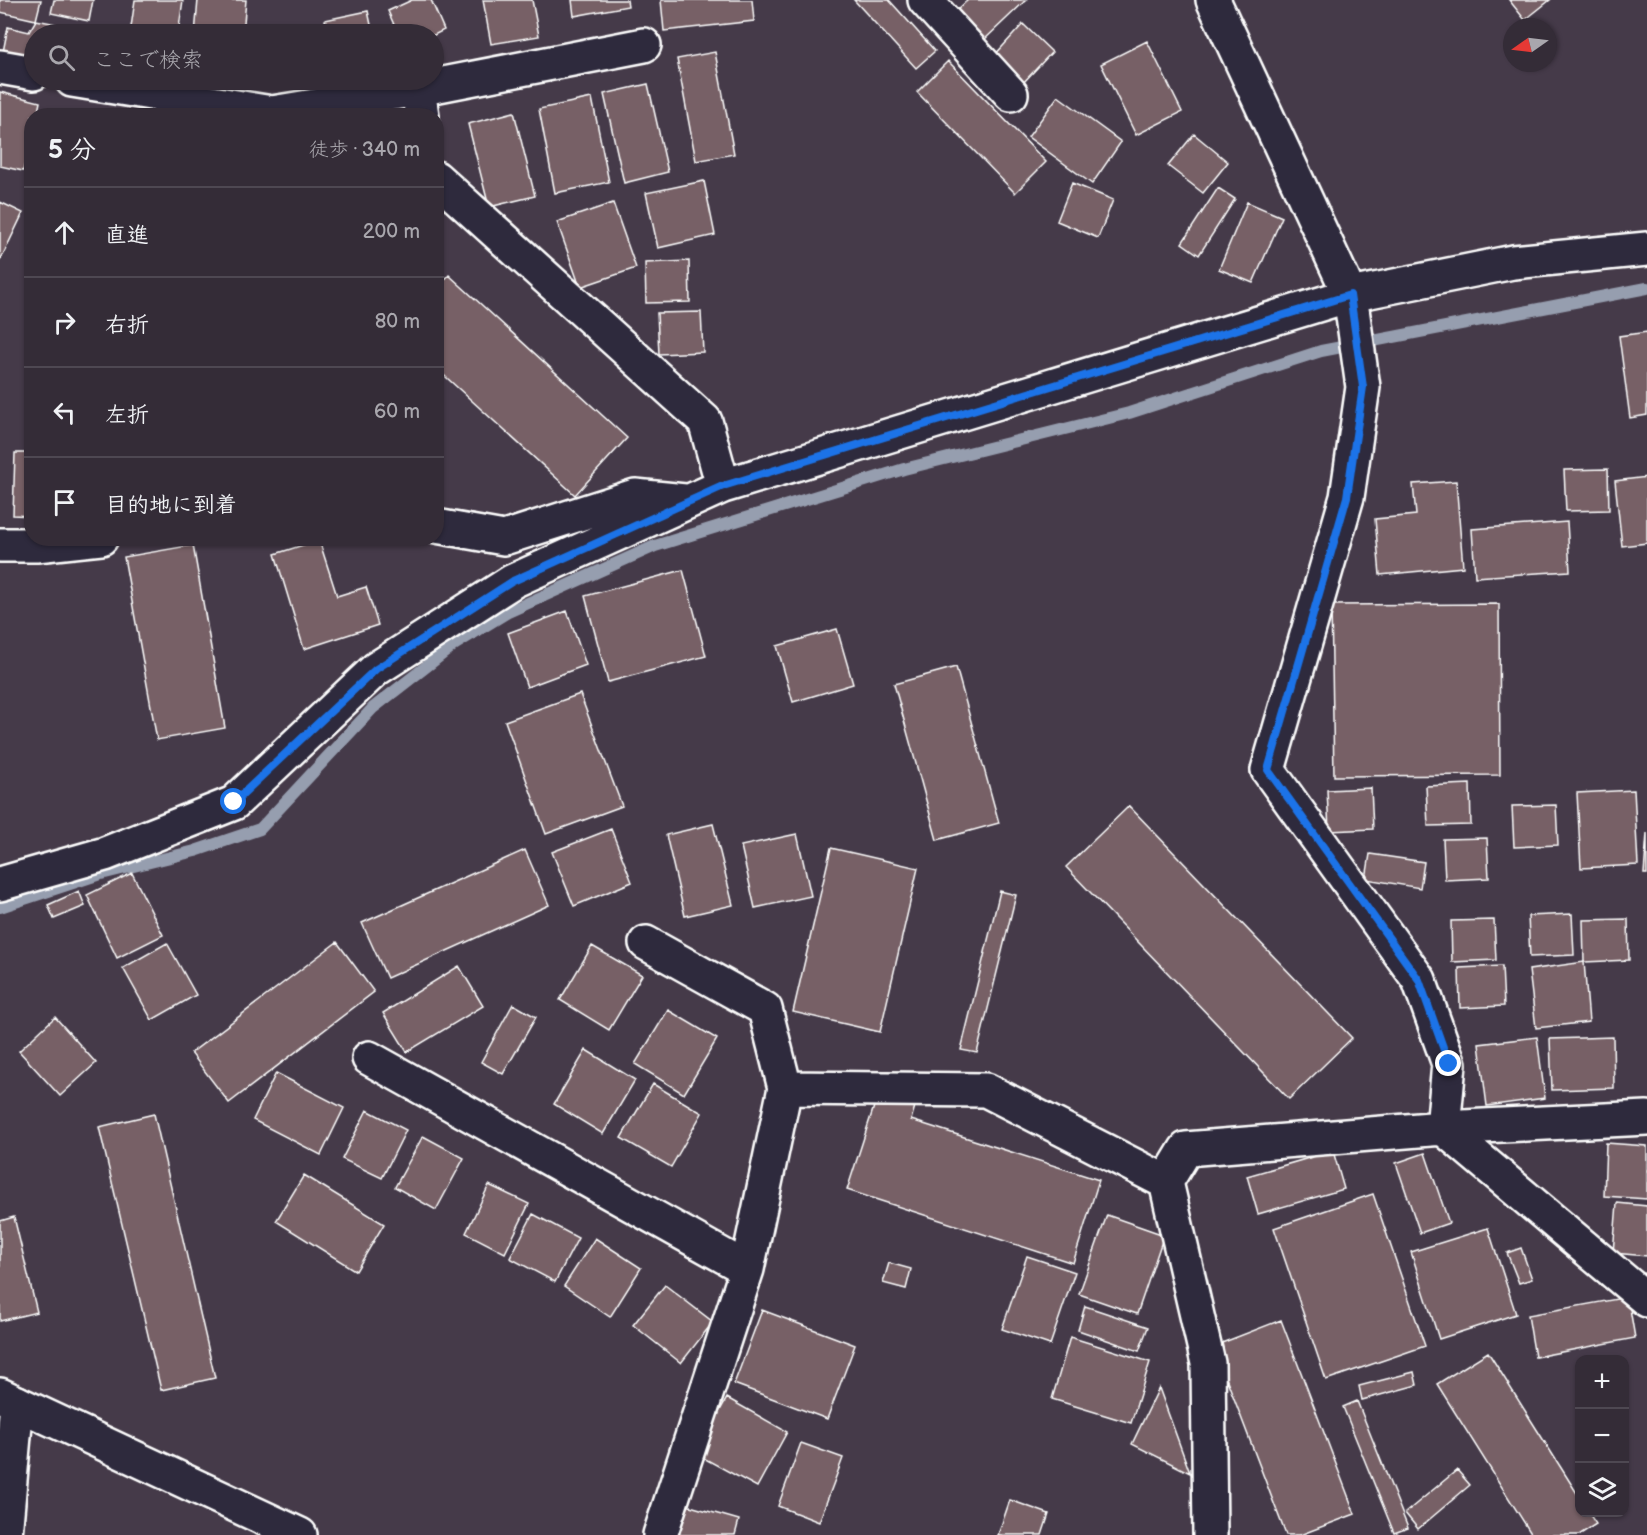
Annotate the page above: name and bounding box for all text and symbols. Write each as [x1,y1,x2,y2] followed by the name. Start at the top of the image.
[1503,18,1557,72] north arrow
[24,24,444,90] search box
[45,41,78,74] icon: search
[93,47,203,74] text: ここで検索
[48,135,96,166] text: 5 分
[309,138,420,162] text: 徒歩 · 340 m
[48,216,81,249] icon: ahead
[363,220,420,244] text: 200 m
[105,222,149,249] text: 直進
[48,306,81,339] icon: right
[375,310,420,334] text: 80 m
[105,312,149,339] text: 右折
[48,396,81,429] icon: left
[374,400,420,424] text: 60 m
[105,402,149,429] text: 左折
[48,486,81,519] icon: arrive
[105,492,237,519] text: 目的地に到着
[220,788,246,814] route start
[1435,1050,1461,1076] route end
[1575,1355,1629,1517] map controls
[1575,1355,1629,1409] button: +
[1575,1409,1629,1463] button: −
[1575,1463,1629,1517] button: layers

